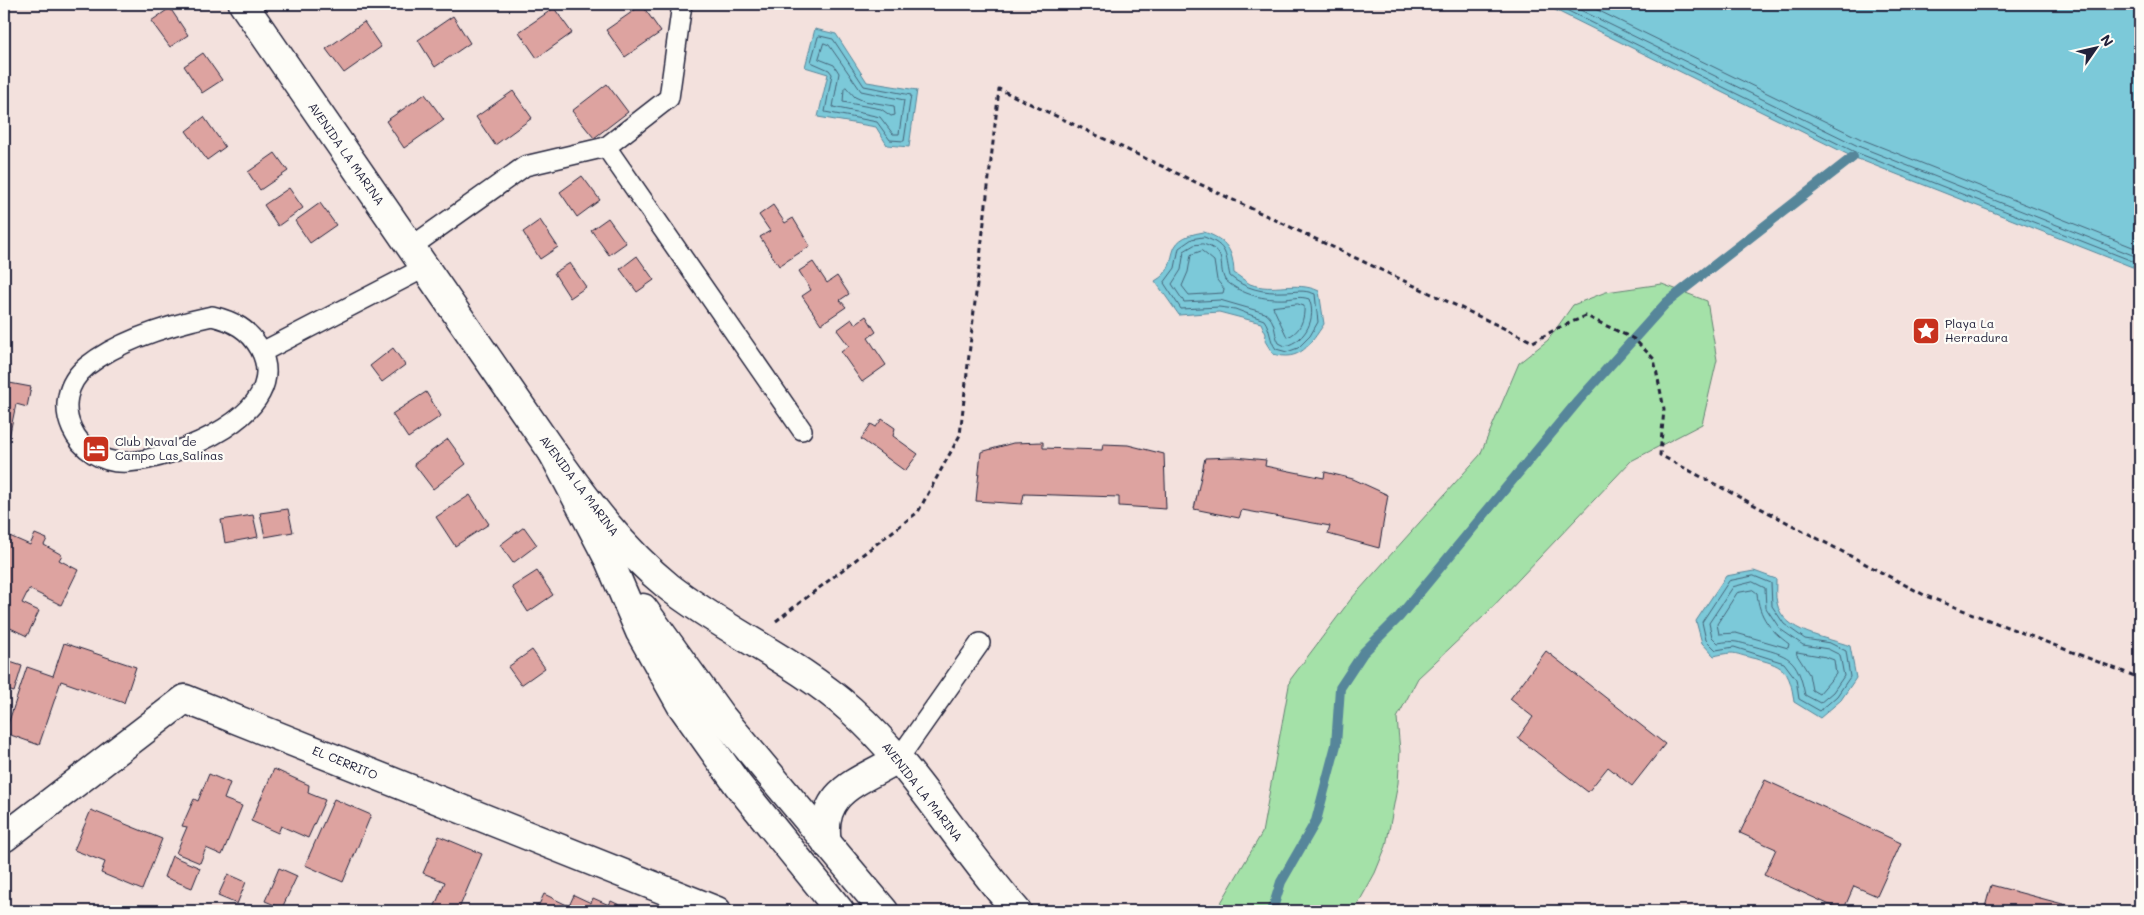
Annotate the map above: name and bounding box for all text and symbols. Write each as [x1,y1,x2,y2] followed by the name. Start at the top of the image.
[2072,22,2122,72] north arrow
[2096,31,2118,50] text: N
[305,99,388,208] street label: AVENIDA LA MARINA
[1945,315,2008,345] place label: Playa La Herradura
[1911,316,1941,346] place icon: Playa La Herradura
[537,432,623,539] street label: AVENIDA LA MARINA
[115,433,223,463] place label: Club Naval de Campo Las Salinas
[81,434,111,464] hotel icon: Club Naval de Campo Las Salinas
[879,738,967,844] street label: AVENIDA LA MARINA
[310,742,381,782] street label: EL CERRITO

